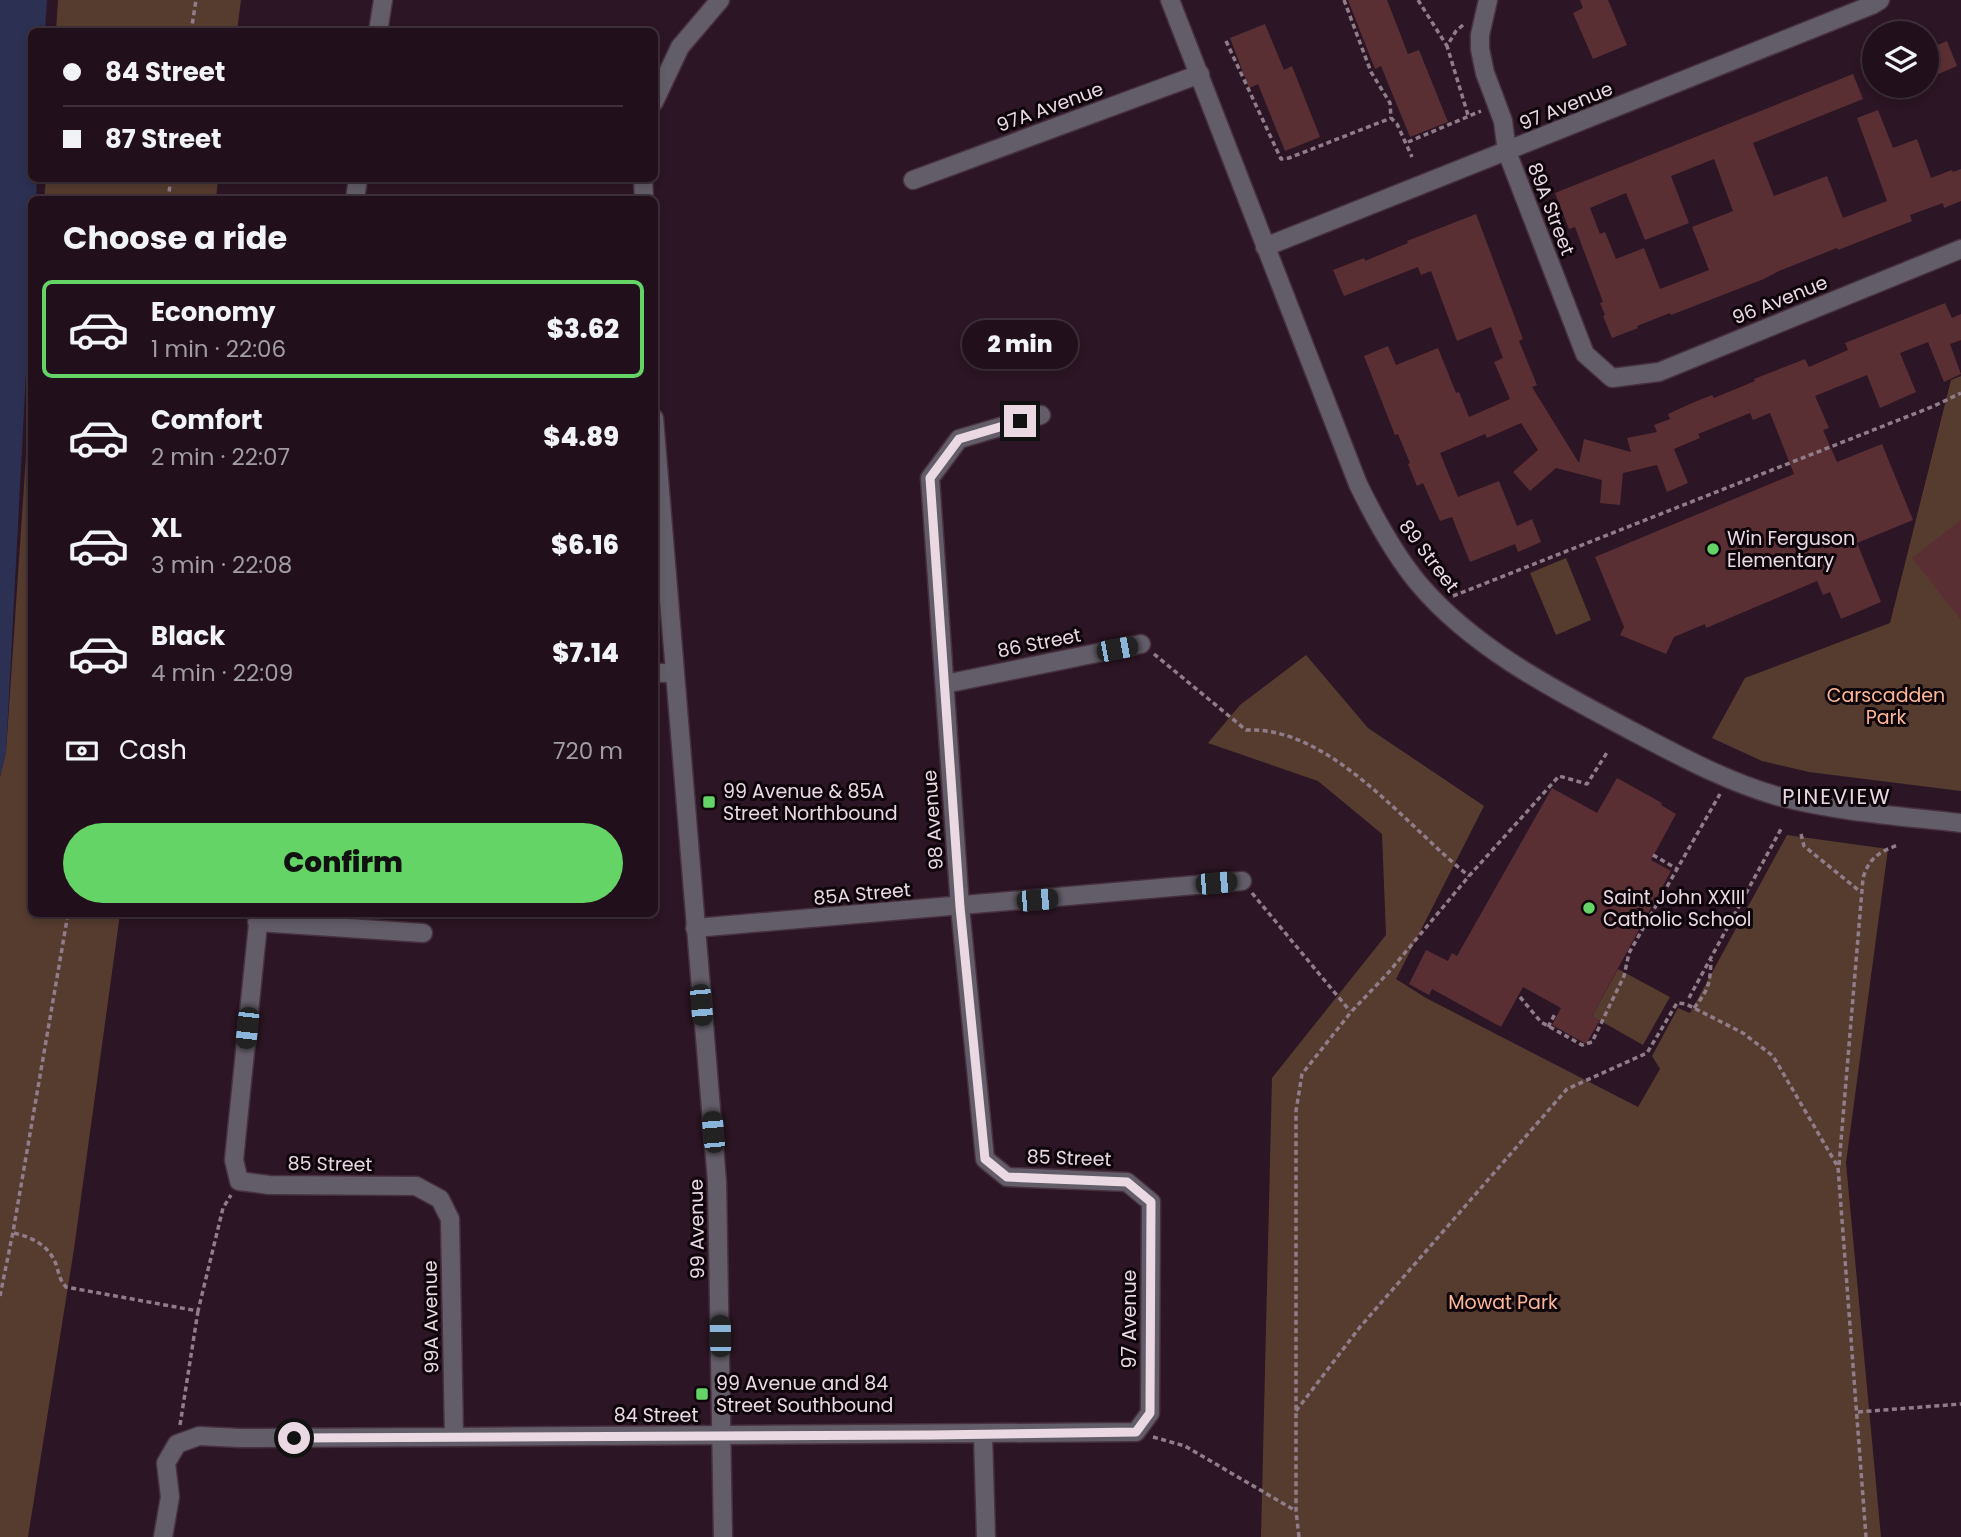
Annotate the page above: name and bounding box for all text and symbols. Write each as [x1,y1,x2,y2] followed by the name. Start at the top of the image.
[1862,21,1939,98] map controls
[1862,21,1939,98] button: layers
[105,54,225,90] text: 84 Street
[993,75,1107,139] street label: 97A Avenue
[1515,75,1617,137] street label: 97 Avenue
[105,121,222,157] text: 87 Street
[1521,159,1581,259] street label: 89A Street
[63,215,287,260] text: Choose a ride
[1728,269,1832,331] street label: 96 Avenue
[151,294,275,330] text: Economy
[67,298,130,361] icon: car
[547,311,619,347] text: $3.62
[962,320,1078,368] callout: 2 min
[988,328,1052,360] text: 2 min
[151,333,286,365] text: 1 min · 22:06
[151,402,263,438] text: Comfort
[1004,405,1036,437] route end
[67,406,130,469] icon: car
[543,419,619,455] text: $4.89
[151,441,290,473] text: 2 min · 22:07
[151,510,182,546] text: XL
[67,514,130,577] icon: car
[1393,514,1465,598] street label: 89 Street
[1727,525,1855,574] place label: Win Ferguson Elementary
[551,527,619,563] text: $6.16
[1705,541,1721,557] marker: Win Ferguson Elementary
[151,549,292,581] text: 3 min · 22:08
[151,618,225,654] text: Black
[67,622,130,685] icon: car
[995,622,1083,664] street label: 86 Street
[552,635,619,671] text: $7.14
[1095,635,1140,663] car
[151,657,293,689] text: 4 min · 22:09
[1827,682,1945,731] park label: Carscadden Park
[63,732,101,770] icon: cash
[119,732,187,768] text: Cash
[553,735,623,767] text: 720 m
[916,769,950,871] street label: 98 Avenue
[723,778,898,827] place label: 99 Avenue & 85A Street Northbound
[1782,782,1892,811] district label: PINEVIEW
[701,794,717,810] marker: 99 Avenue & 85A Street Northbound
[63,823,623,903] button: Confirm
[1195,871,1238,895] car
[812,876,912,912] street label: 85A Street
[1603,884,1752,933] place label: Saint John XXIII Catholic School
[1016,888,1059,912] car
[1581,900,1597,916] marker: Saint John XXIII Catholic School
[689,983,714,1027] car
[235,1006,260,1050] car
[701,1110,726,1154] car
[1026,1143,1112,1173] street label: 85 Street
[287,1150,373,1178] street label: 85 Street
[683,1179,711,1279] street label: 99 Avenue
[417,1260,445,1374] street label: 99A Avenue
[1116,1270,1143,1368] street label: 97 Avenue
[1448,1289,1558,1316] park label: Mowat Park
[710,1315,731,1357] car
[716,1370,893,1419] place label: 99 Avenue and 84 Street Southbound
[694,1386,710,1402] marker: 99 Avenue and 84 Street Southbound
[614,1402,698,1429] street label: 84 Street
[278,1422,310,1454] route start

